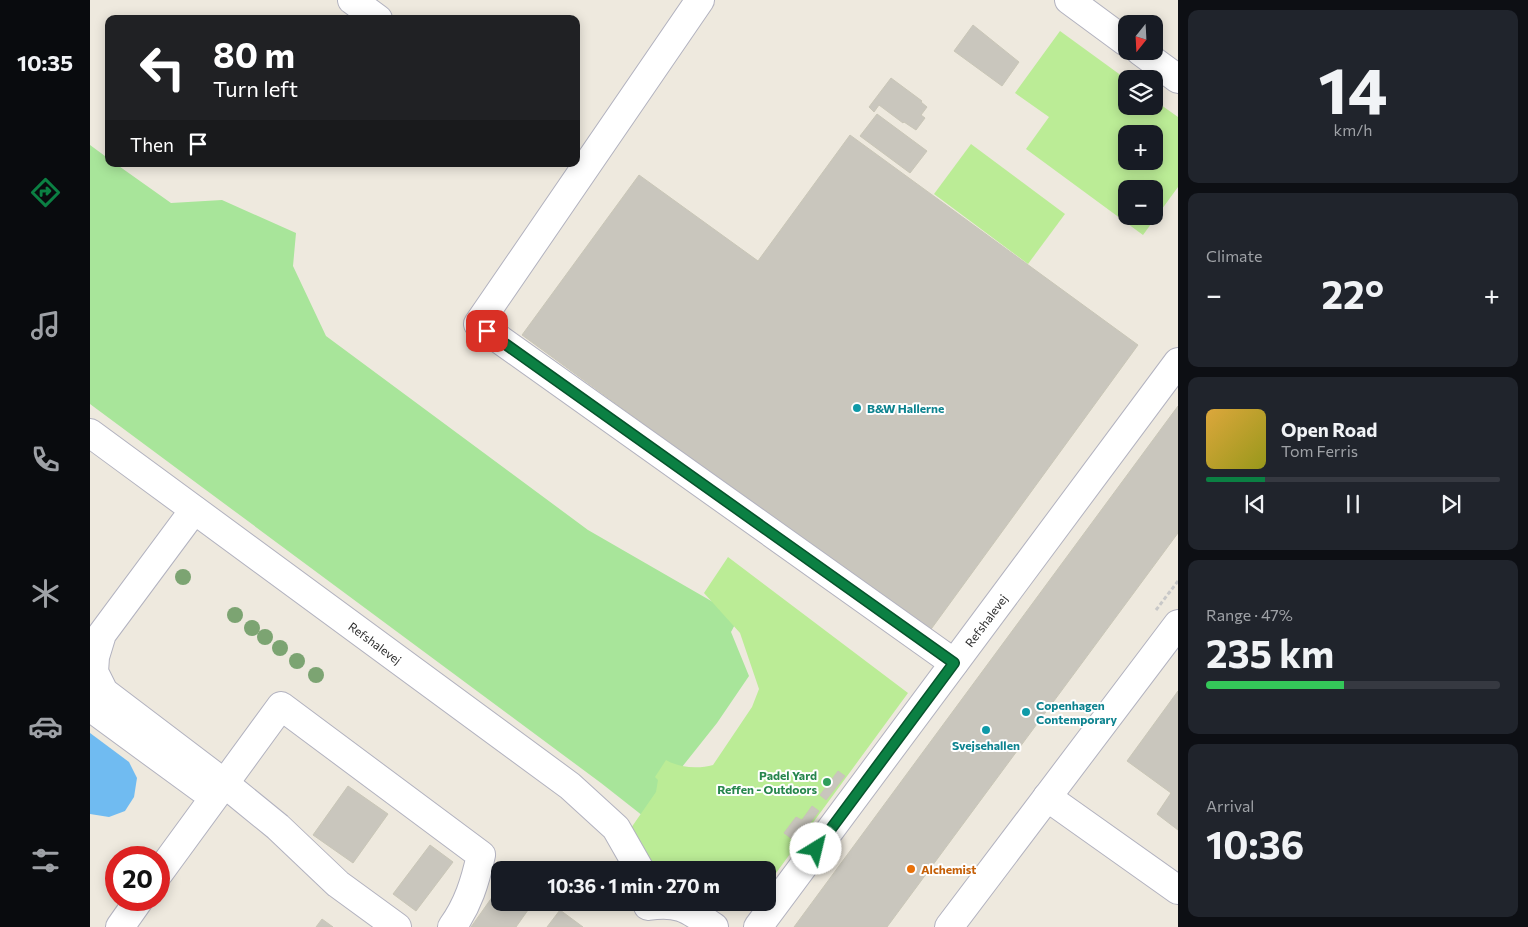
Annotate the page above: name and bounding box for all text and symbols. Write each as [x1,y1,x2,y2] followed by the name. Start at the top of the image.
[1118,15,1162,60] north arrow
[1118,15,1163,225] map controls
[213,32,295,75] text: 80 m
[130,35,195,100] icon: left
[1318,48,1388,127] text: 14
[17,49,73,76] text: 10:35
[1118,70,1163,115] button: layers
[213,75,298,102] text: Turn left
[1334,120,1372,139] text: km/h
[1118,125,1163,170] button: +
[184,130,212,158] icon: arrive
[130,133,174,156] text: Then
[28,175,63,210] icon: directions
[1118,180,1163,225] button: −
[1206,246,1262,265] text: Climate
[1321,270,1384,317] text: 22°
[1206,277,1222,311] text: −
[1484,277,1500,311] text: +
[28,308,63,343] icon: music
[466,310,508,352] pin
[473,317,501,345] icon: arrive
[867,401,944,415] place label: B&W Hallerne
[851,402,863,414] marker: B&W Hallerne
[1281,418,1377,441] text: Open Road
[1281,441,1358,460] text: Tom Ferris
[28,442,63,477] icon: phone
[1241,490,1269,518] icon: previous
[1339,490,1367,518] icon: pause
[1437,490,1465,518] icon: next
[28,576,63,611] icon: climate
[962,591,1010,649] street label: Refshalevej
[1206,605,1293,624] text: Range · 47%
[346,619,404,667] street label: Refshalevej
[1206,629,1334,676] text: 235 km
[1036,698,1118,726] place label: Copenhagen Contemporary
[1020,706,1032,718] marker: Copenhagen Contemporary
[28,709,63,744] icon: car
[980,724,992,736] marker: Svejsehallen
[952,738,1020,752] place label: Svejsehallen
[717,768,817,796] place label: Padel Yard Reffen - Outdoors
[821,776,833,788] marker: Padel Yard Reffen - Outdoors
[1206,796,1254,815] text: Arrival
[1206,820,1304,867] text: 10:36
[789,822,841,874] position arrow
[28,843,63,878] icon: filters
[105,846,170,911] speed limit sign: 20
[921,862,976,876] place label: Alchemist
[905,863,917,875] marker: Alchemist
[547,874,720,897] text: 10:36 · 1 min · 270 m

